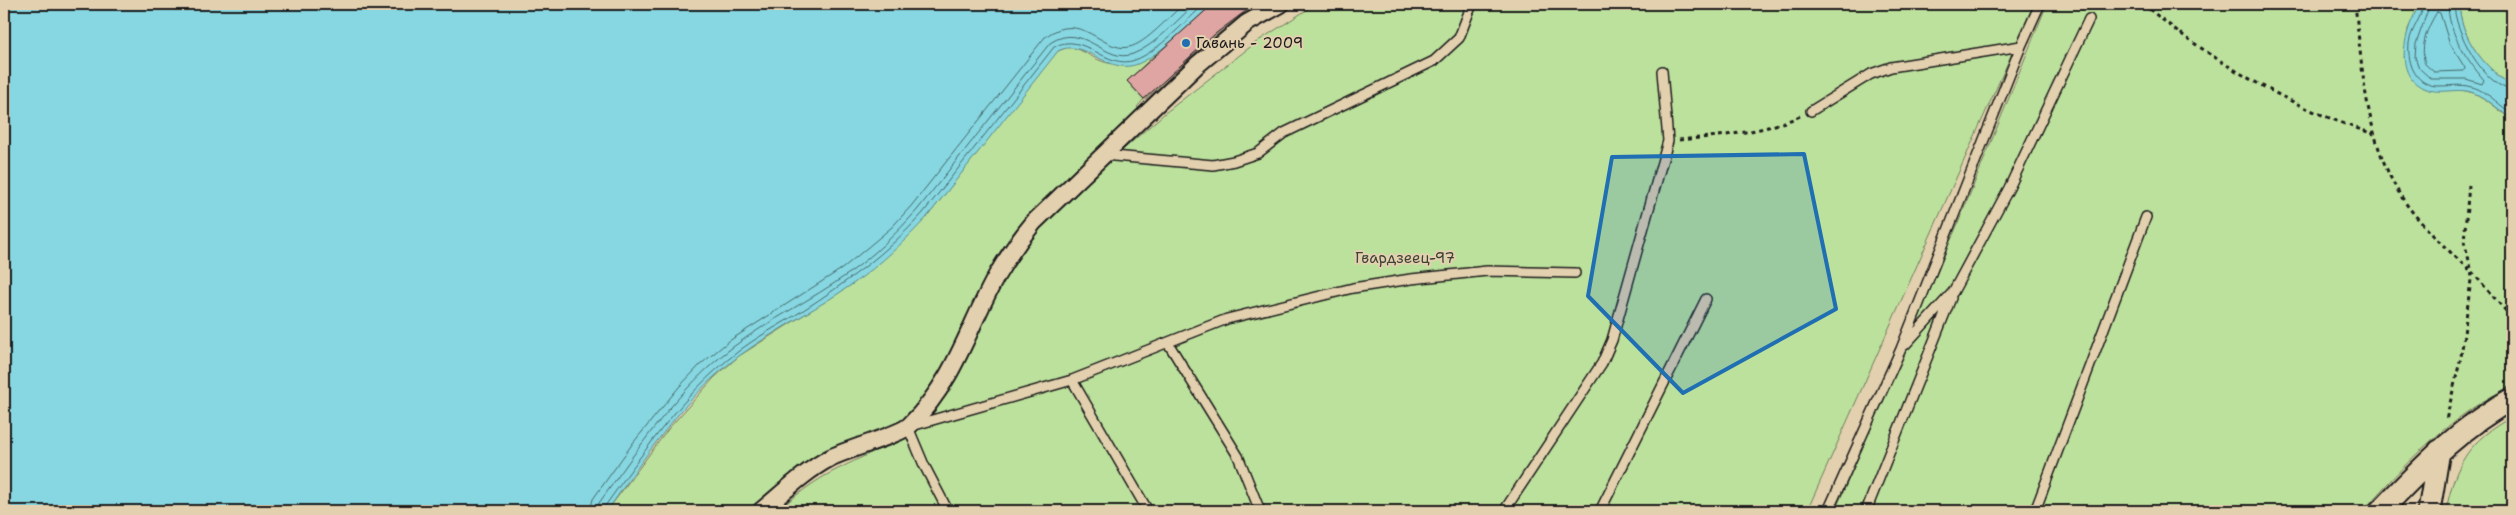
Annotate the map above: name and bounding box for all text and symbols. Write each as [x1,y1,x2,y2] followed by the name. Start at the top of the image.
[1196,33,1303,53] place label: Гавань - 2009
[1180,37,1192,49] marker: Гавань - 2009
[1355,248,1455,268] park label: Гвардзеец-97

